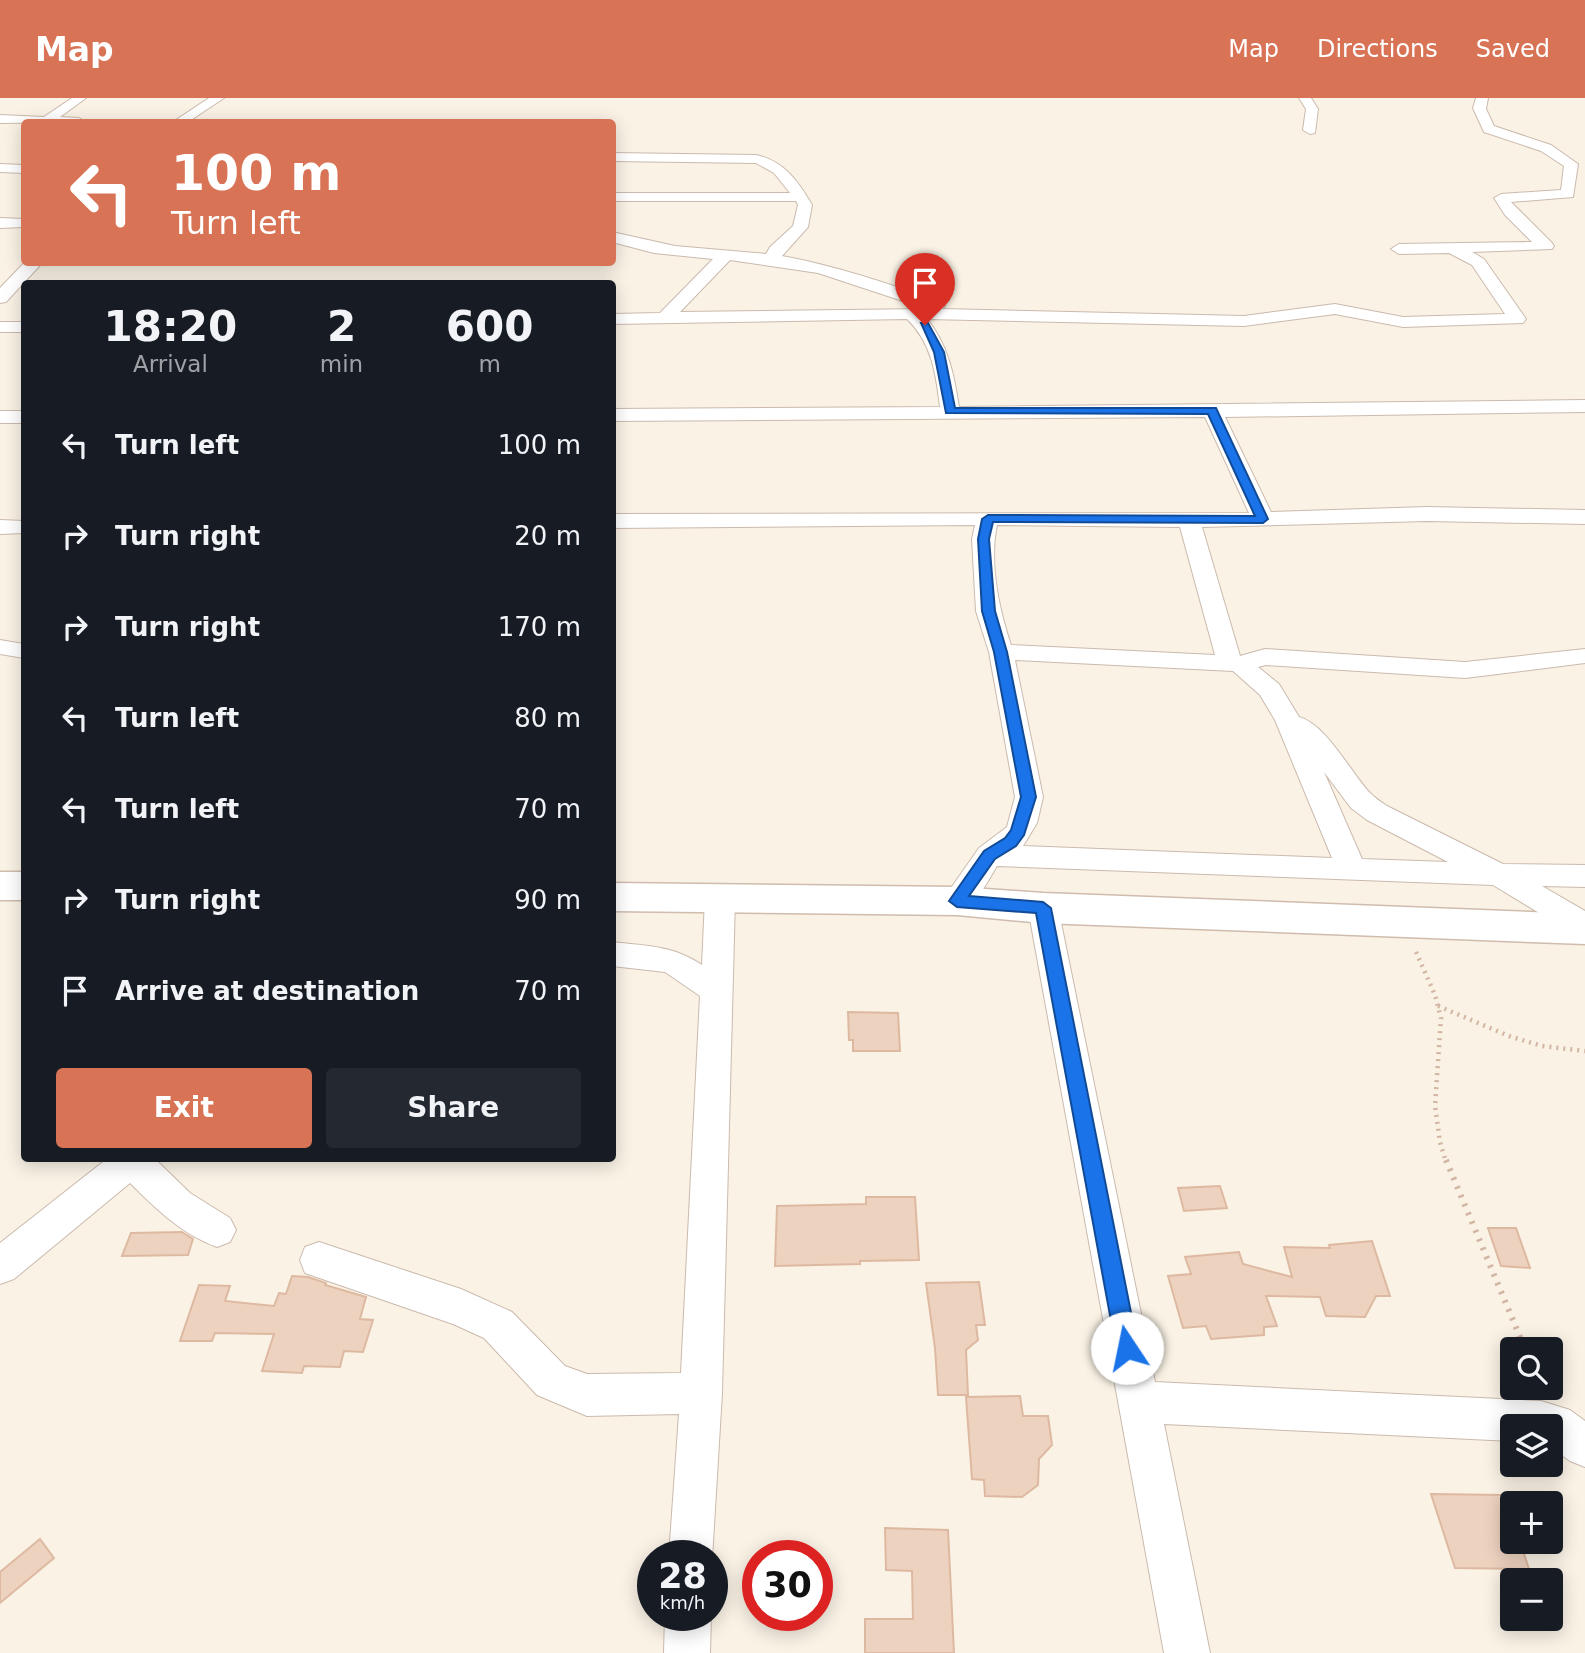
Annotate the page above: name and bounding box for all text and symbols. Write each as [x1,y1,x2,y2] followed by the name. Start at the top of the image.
[35,30,114,69] text: Map
[1228,35,1279,63] text: Map
[1317,35,1438,63] text: Directions
[1476,35,1550,63] text: Saved
[171,145,341,202] text: 100 m
[56,147,147,238] icon: left
[171,204,301,242] text: Turn left
[895,253,955,325] pin
[906,264,944,302] icon: arrive
[104,302,237,351] text: 18:20
[327,302,356,351] text: 2
[446,302,533,351] text: 600
[133,351,208,377] text: Arrival
[320,351,363,377] text: min
[478,351,501,377] text: m
[56,426,94,464] icon: left
[115,430,239,460] text: Turn left
[498,430,581,460] text: 100 m
[56,517,94,555] icon: right
[115,521,260,551] text: Turn right
[514,521,581,551] text: 20 m
[56,608,94,646] icon: right
[115,612,260,642] text: Turn right
[498,612,581,642] text: 170 m
[56,699,94,737] icon: left
[115,703,239,733] text: Turn left
[514,703,581,733] text: 80 m
[56,790,94,828] icon: left
[115,794,239,824] text: Turn left
[514,794,581,824] text: 70 m
[56,881,94,919] icon: right
[115,885,260,915] text: Turn right
[514,885,581,915] text: 90 m
[56,972,94,1010] icon: arrive
[115,976,419,1006] text: Arrive at destination
[514,976,581,1006] text: 70 m
[56,1068,312,1148] button: Exit
[326,1068,581,1148] button: Share
[1090,1311,1164,1385] position arrow
[1500,1337,1563,1631] map controls
[1500,1337,1563,1400] button: search
[1500,1414,1563,1477] button: layers
[1500,1491,1563,1554] button: +
[742,1540,833,1631] speed limit sign: 30
[658,1556,707,1596] text: 28
[1500,1568,1563,1631] button: −
[660,1592,705,1613] text: km/h

